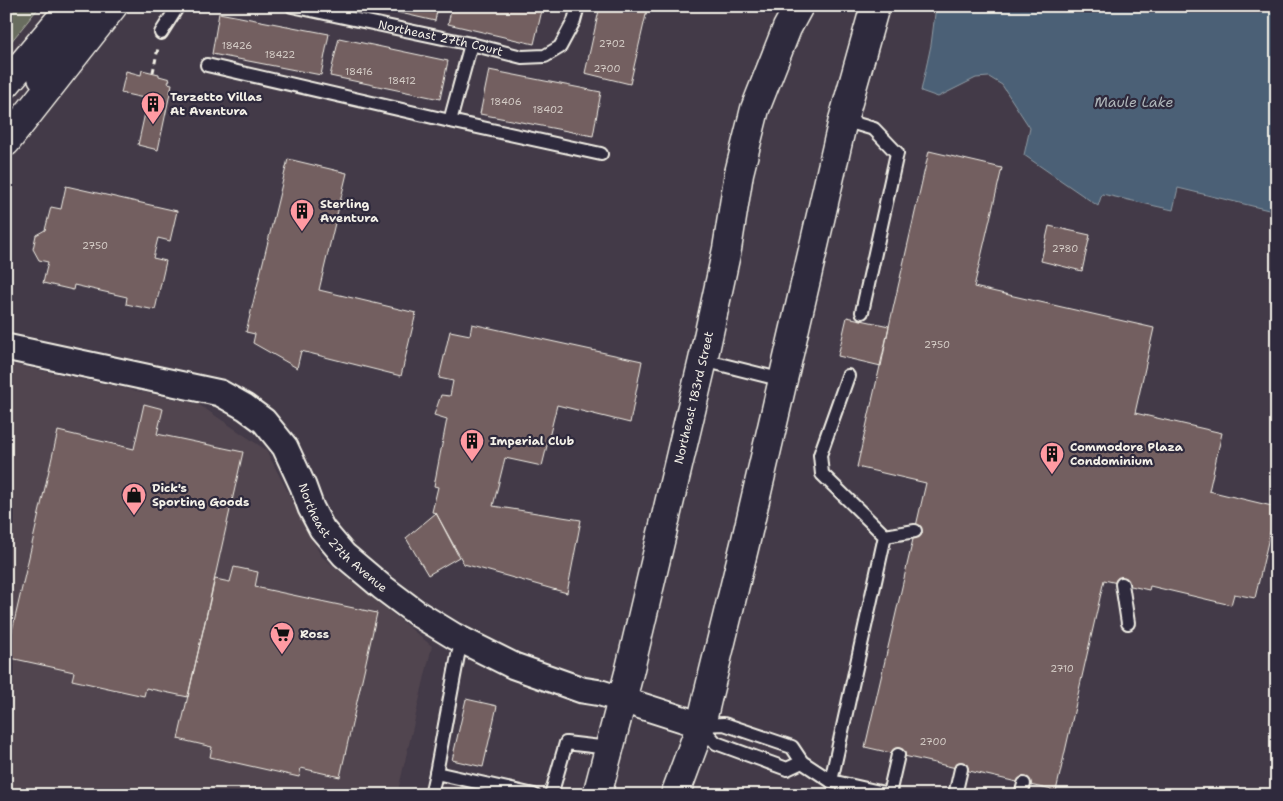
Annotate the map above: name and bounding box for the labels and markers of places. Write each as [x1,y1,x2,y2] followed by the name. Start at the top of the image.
[170,89,262,119] place label: Terzetto Villas At Aventura
[140,91,166,125] building icon: Terzetto Villas At Aventura
[320,196,379,226] place label: Sterling Aventura
[289,198,315,232] building icon: Sterling Aventura
[459,428,485,462] building icon: Imperial Club
[490,433,574,449] place label: Imperial Club
[1070,439,1184,469] place label: Commodore Plaza Condominium
[1039,441,1065,475] building icon: Commodore Plaza Condominium
[152,480,249,510] place label: Dick's Sporting Goods
[121,482,147,516] shop icon: Dick's Sporting Goods
[269,621,295,655] supermarket icon: Ross
[300,626,329,642] place label: Ross

